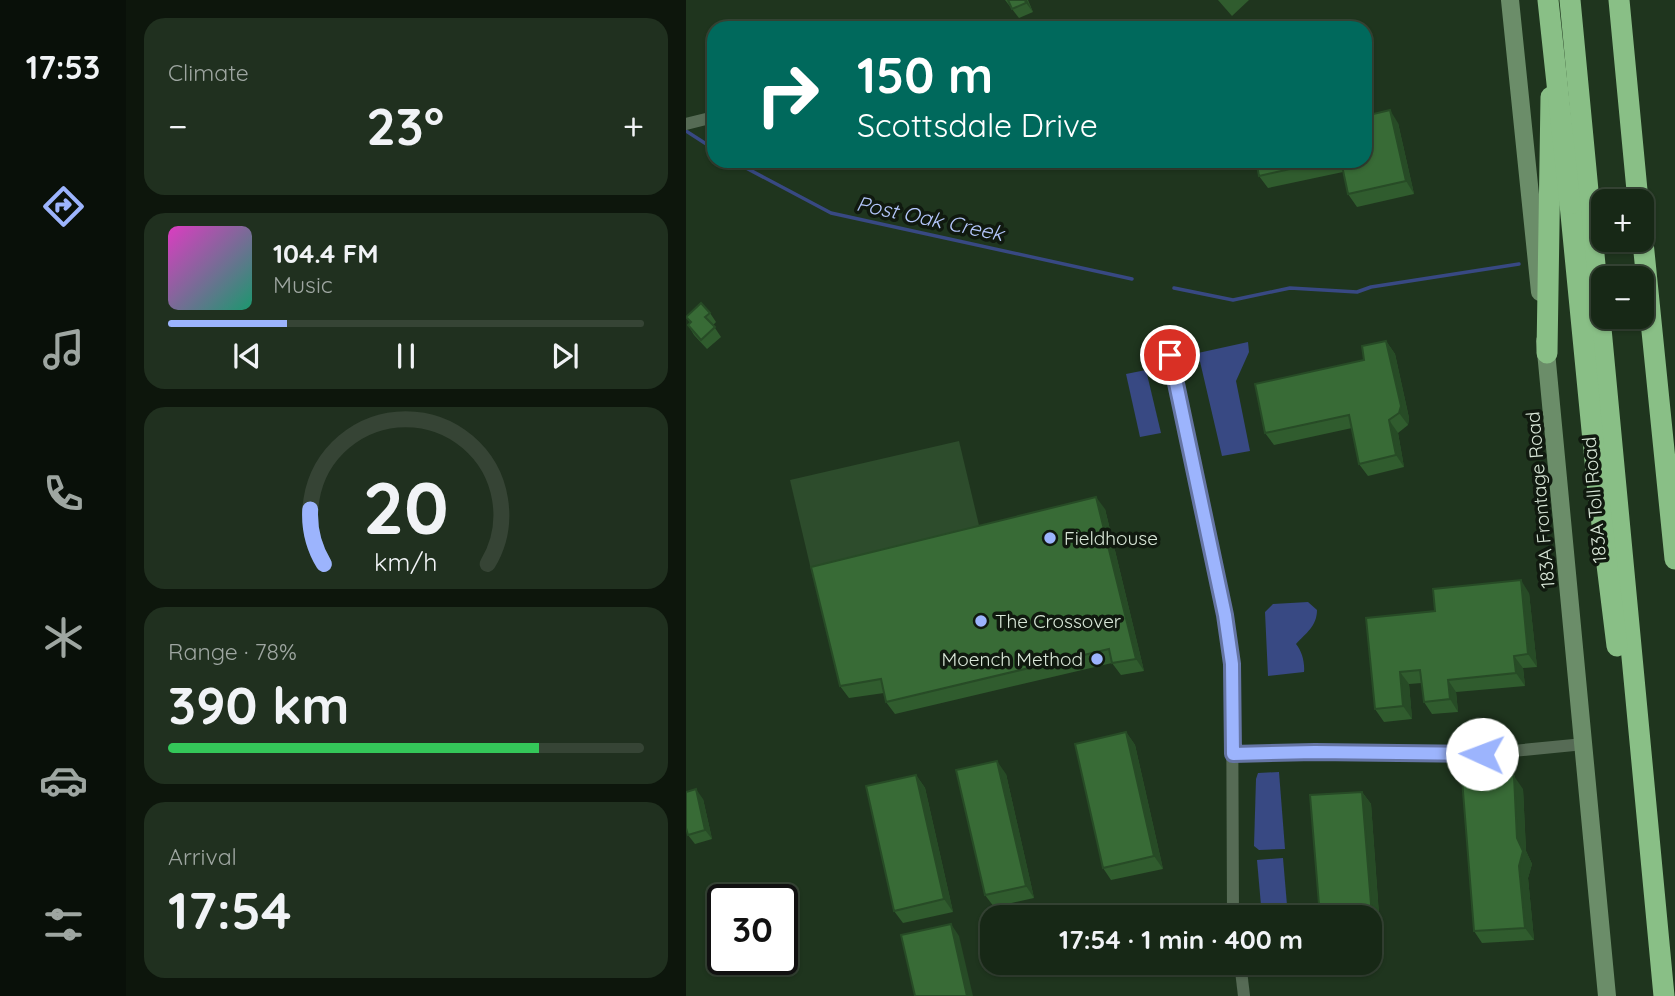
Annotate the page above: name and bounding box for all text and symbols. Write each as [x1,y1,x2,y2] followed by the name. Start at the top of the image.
[857,44,993,105] text: 150 m
[26,47,100,87] text: 17:53
[742,49,833,140] icon: right
[168,58,249,87] text: Climate
[366,93,444,158] text: 23°
[168,102,188,150] text: −
[623,102,644,150] text: +
[857,105,1098,145] text: Scottsdale Drive
[39,182,88,231] icon: directions
[1591,189,1654,329] map controls
[1591,189,1654,252] button: +
[854,190,1008,247] water label: Post Oak Creek
[273,237,379,270] text: 104.4 FM
[1591,266,1654,329] button: −
[273,270,333,299] text: Music
[39,325,88,374] icon: music
[1140,325,1200,385] pin
[1151,336,1189,374] icon: arrive
[228,337,266,375] icon: previous
[387,337,425,375] icon: pause
[546,337,584,375] icon: next
[1520,411,1560,589] street label: 183A Frontage Road
[1577,436,1611,564] street label: 183A Toll Road
[363,461,449,552] text: 20
[39,469,88,518] icon: phone
[1064,526,1158,550] place label: Fieldhouse
[1042,530,1058,546] marker: Fieldhouse
[374,546,438,577] text: km/h
[995,609,1122,633] place label: The Crossover
[39,613,88,662] icon: climate
[973,613,989,629] marker: The Crossover
[168,637,297,666] text: Range · 78%
[942,647,1083,671] place label: Moench Method
[1089,651,1105,667] marker: Moench Method
[168,672,349,737] text: 390 km
[1445,717,1519,791] position arrow
[39,756,88,805] icon: car
[168,842,237,871] text: Arrival
[168,877,292,942] text: 17:54
[707,884,798,975] speed limit sign: 30
[39,900,88,949] icon: filters
[1059,923,1303,956] text: 17:54 · 1 min · 400 m

